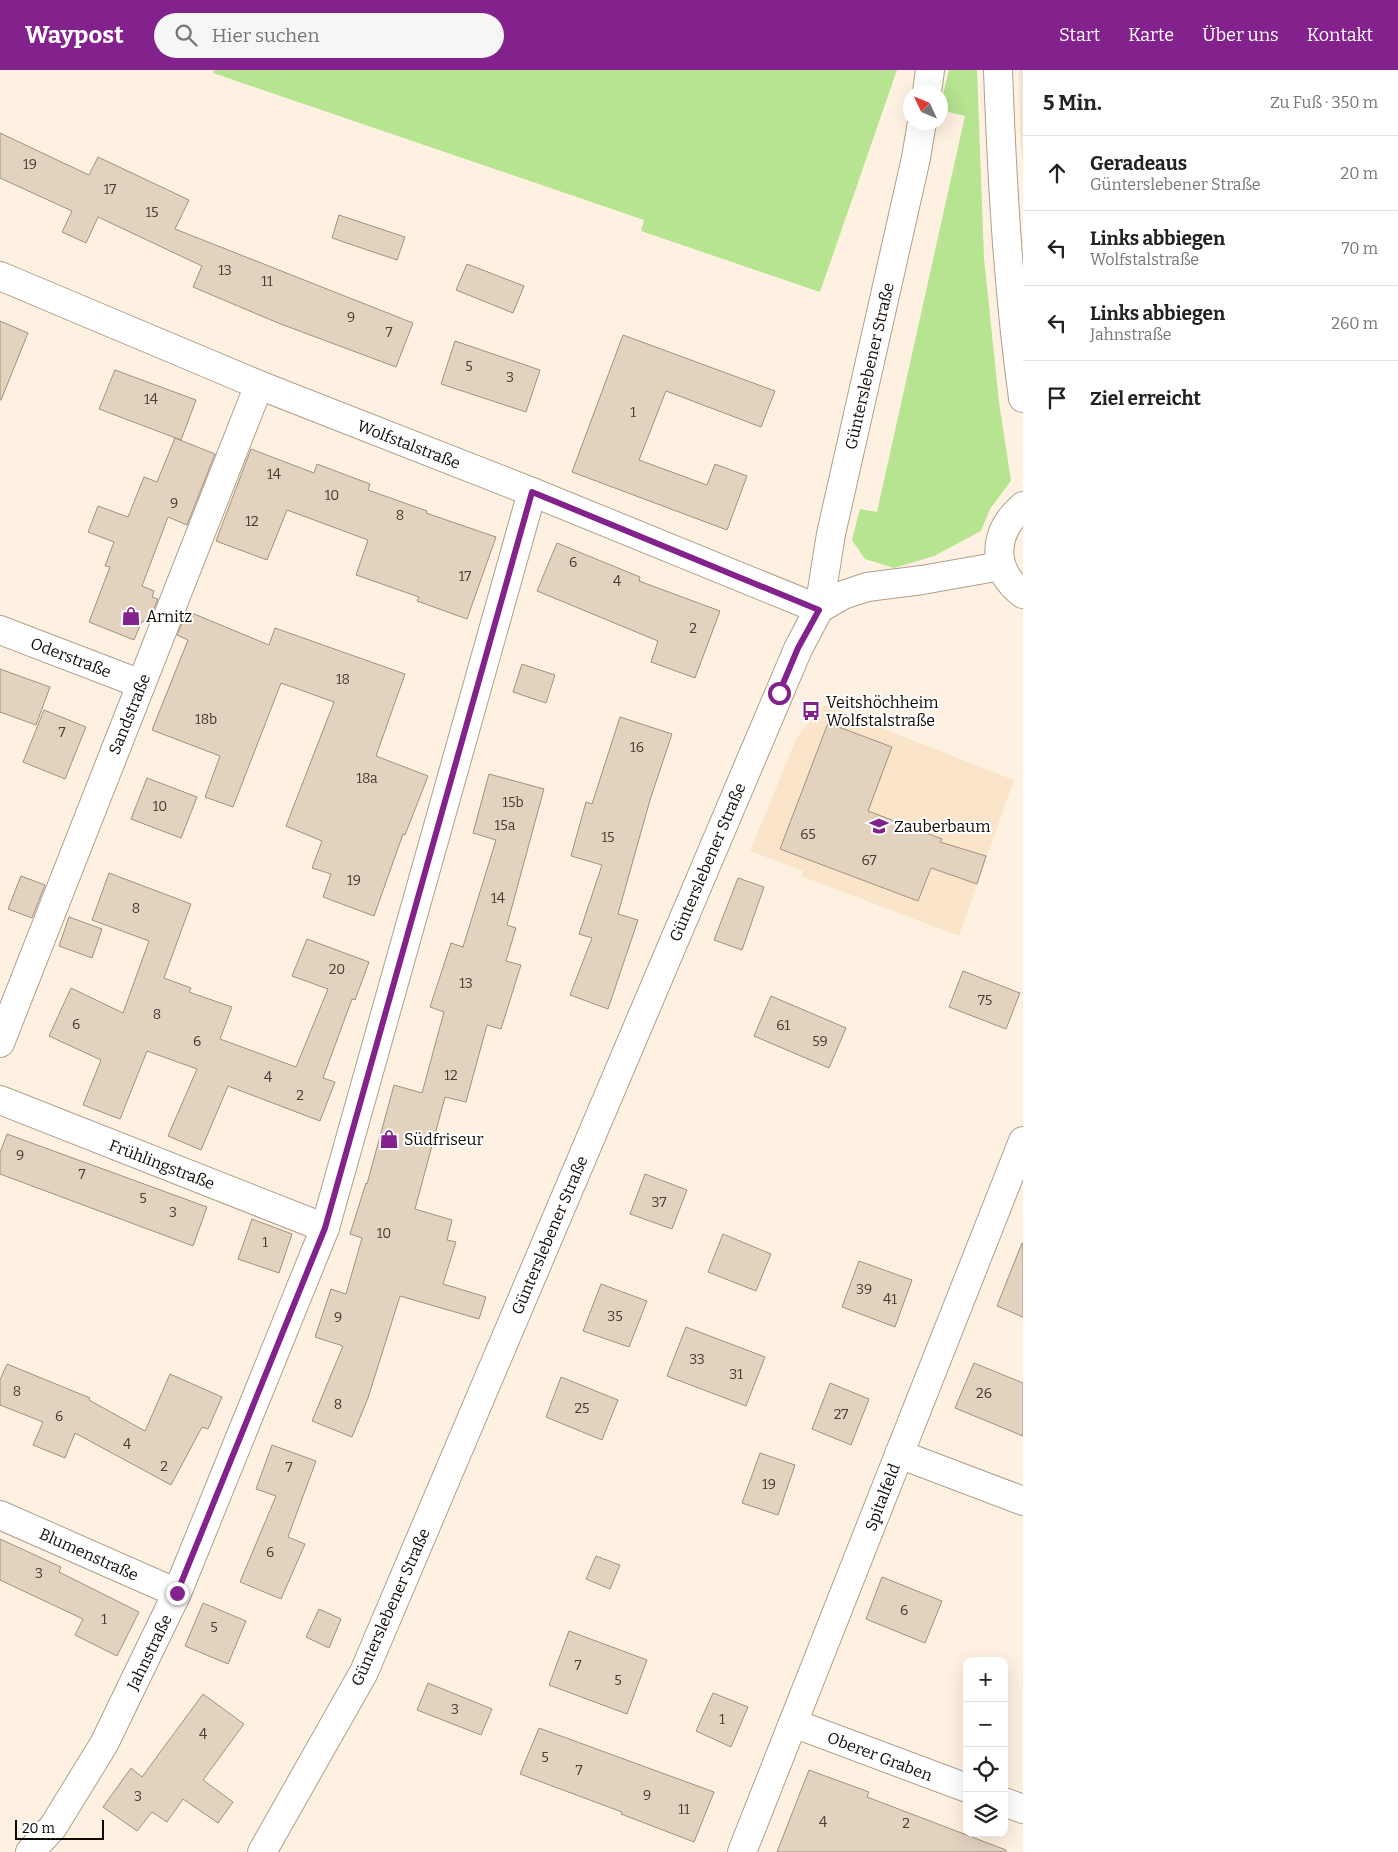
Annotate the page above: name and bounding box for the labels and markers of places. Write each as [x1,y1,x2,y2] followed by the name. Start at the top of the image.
[120,605,142,627] shop icon: Arnitz
[146,607,193,626] place label: Arnitz
[826,693,938,730] place label: Veitshöchheim Wolfstalstraße
[800,700,822,722] bus stop icon: Veitshöchheim Wolfstalstraße
[868,815,890,837] school or university icon: Zauberbaum
[894,817,991,836] place label: Zauberbaum
[378,1128,400,1150] shop icon: Südfriseur
[404,1130,484,1149] place label: Südfriseur

